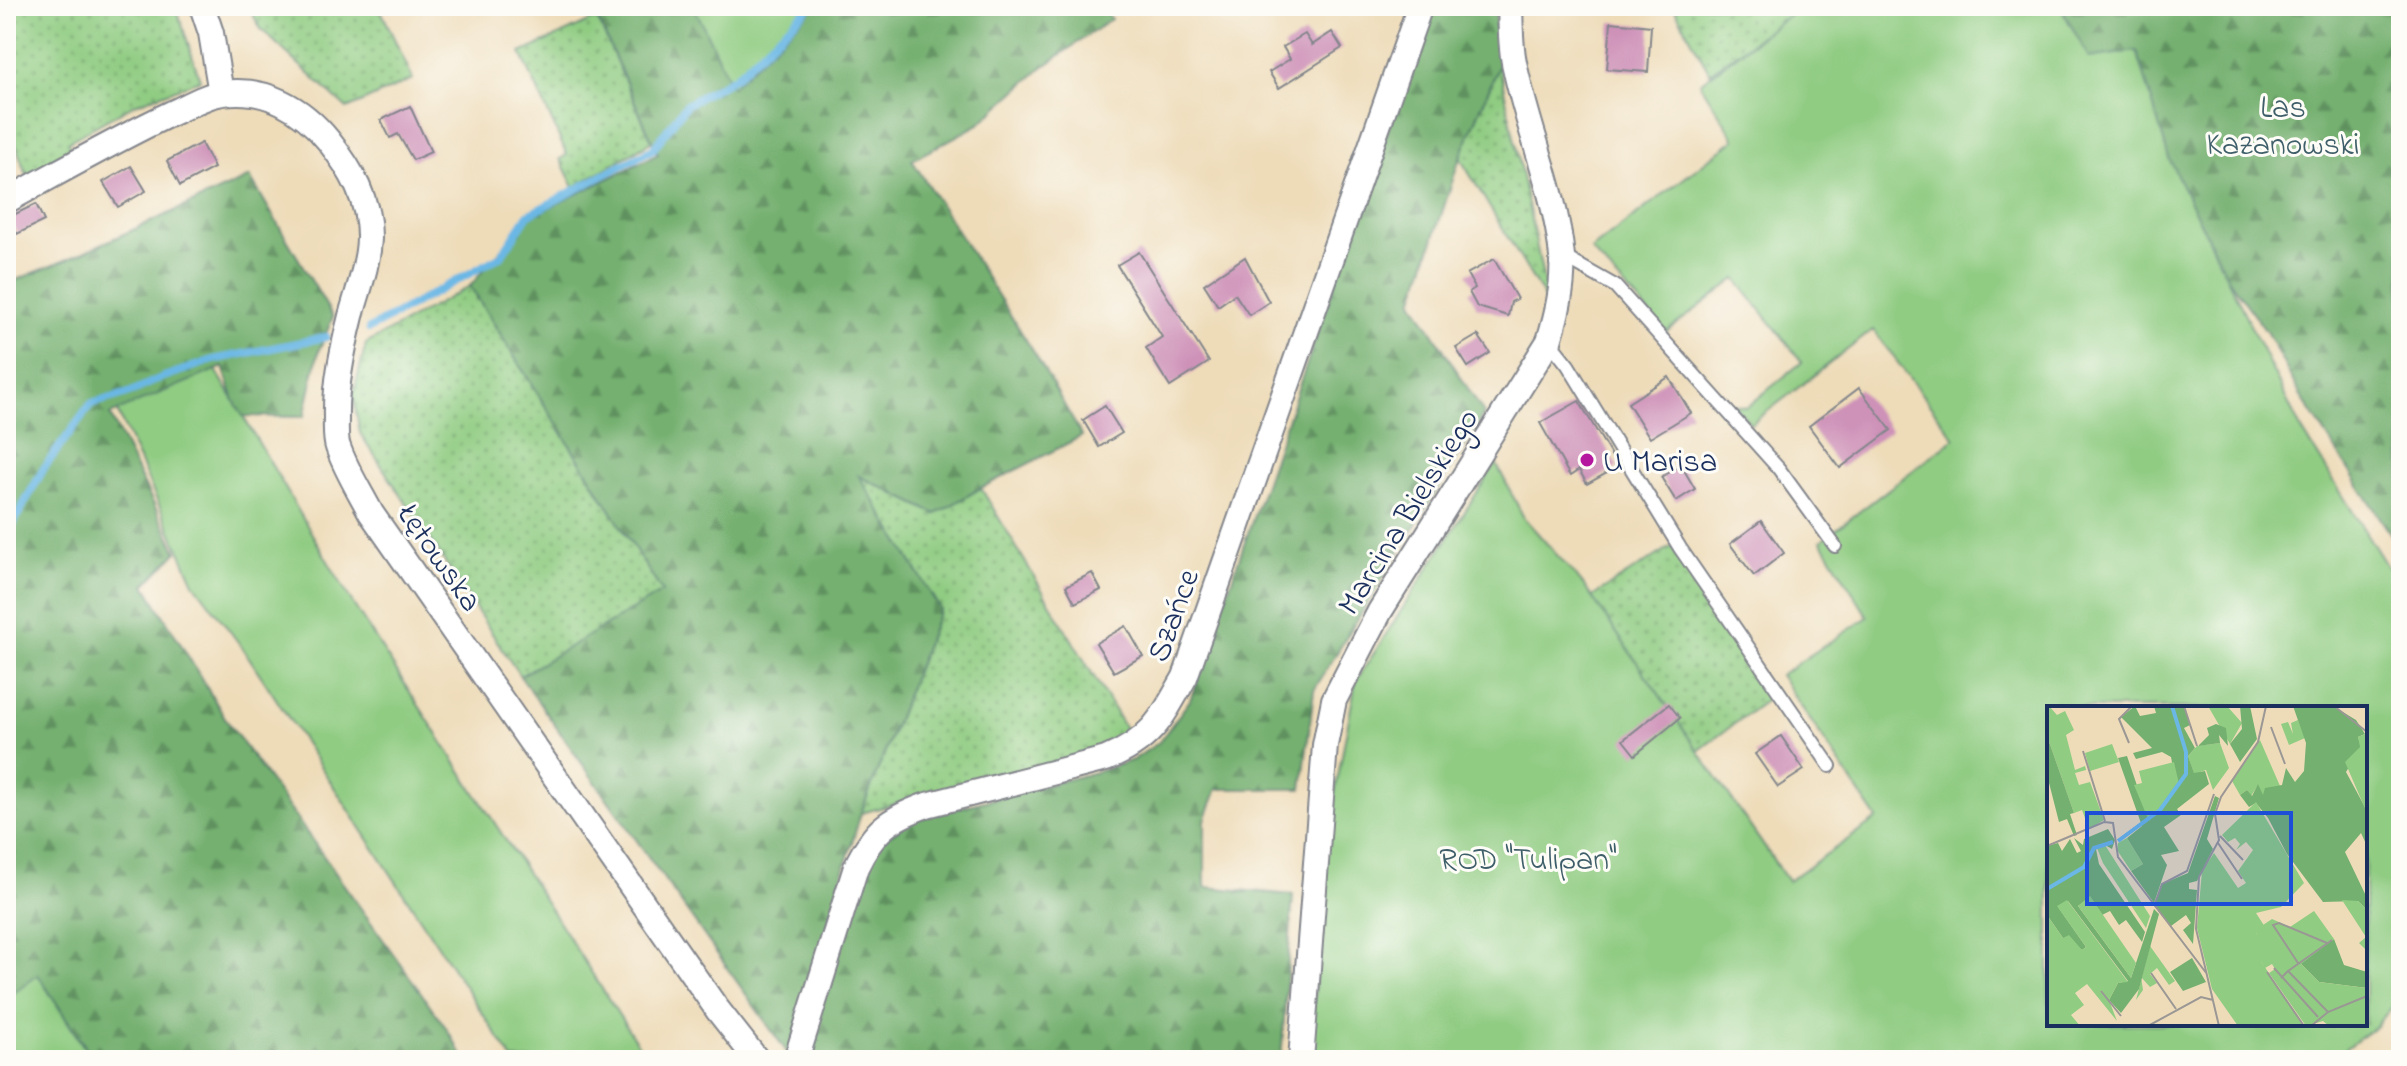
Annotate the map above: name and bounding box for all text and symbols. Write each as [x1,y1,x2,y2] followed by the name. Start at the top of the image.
[2207,86,2359,170] park label: Las Kazanowski
[1327,400,1492,625] street label: Marcina Bielskiego
[1603,440,1717,487] place label: U Marisa
[1578,451,1596,469] marker: U Marisa
[383,495,492,623] street label: Łętowska
[1137,563,1214,669] street label: Szańce
[2047,706,2367,1026] inset map
[1439,838,1617,885] park label: ROD "Tulipan"

